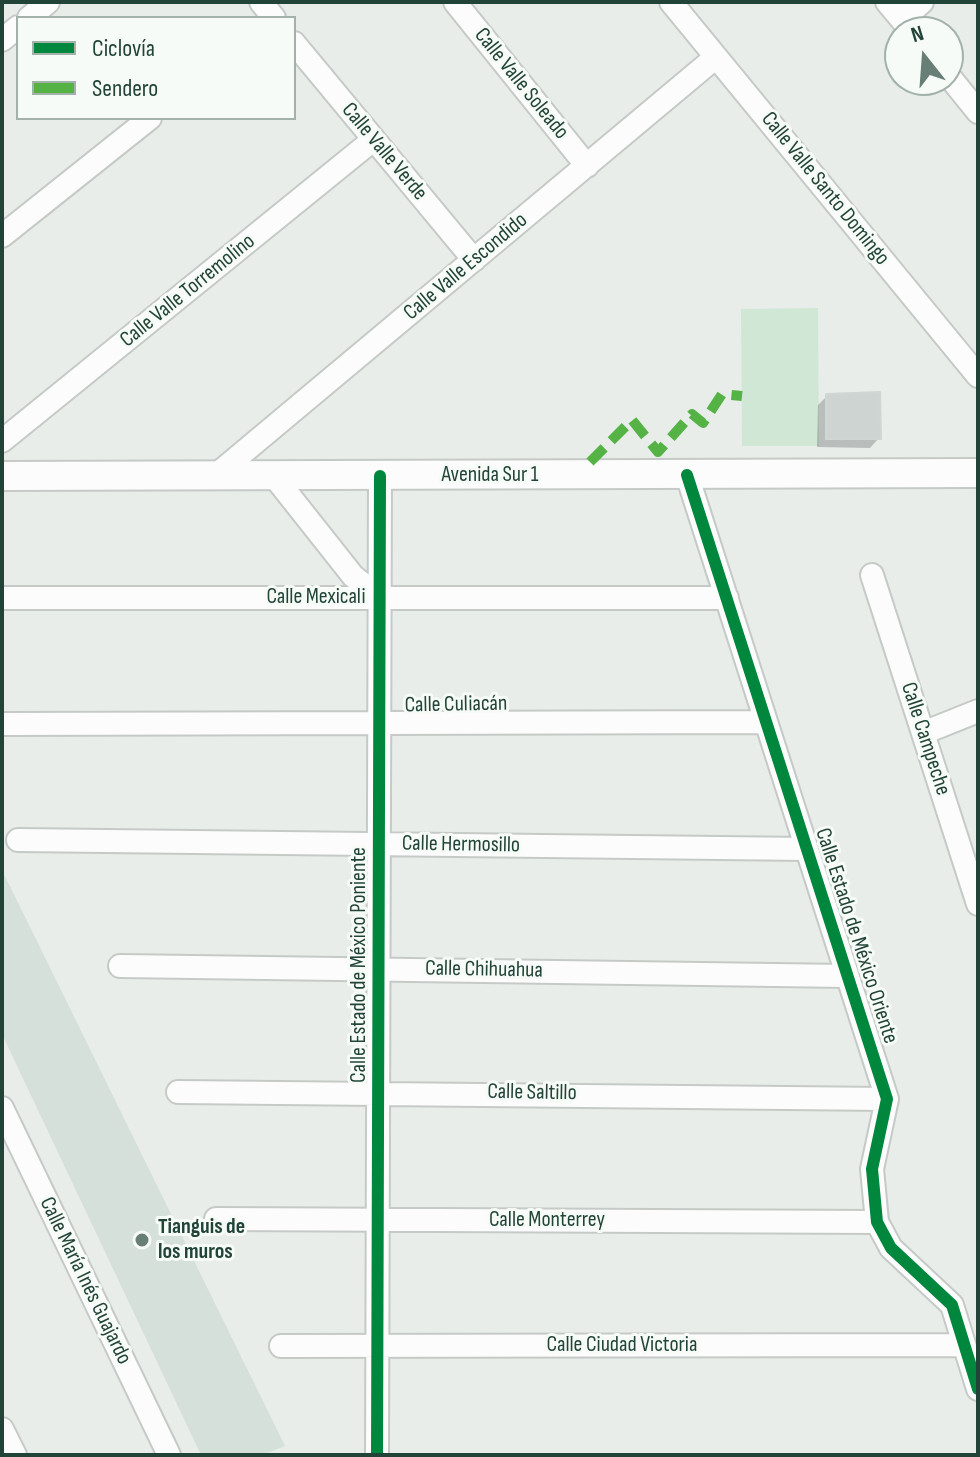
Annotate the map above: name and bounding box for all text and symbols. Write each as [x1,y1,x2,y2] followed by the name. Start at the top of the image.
[16,16,296,120] legend
[884,16,964,96] north arrow
[908,20,927,49] text: N
[468,23,574,145] street label: Calle Valle Soleado
[92,34,155,63] text: Ciclovía
[92,74,158,103] text: Sendero
[335,98,433,206] street label: Calle Valle Verde
[755,107,895,271] street label: Calle Valle Santo Domingo
[399,208,533,326] street label: Calle Valle Escondido
[115,229,261,353] street label: Calle Valle Torremolino
[441,462,539,488] street label: Avenida Sur 1
[267,584,365,610] street label: Calle Mexicali
[894,679,956,799] street label: Calle Campeche
[404,691,508,719] street label: Calle Culiacán
[809,825,903,1047] street label: Calle Estado de México Oriente
[402,831,520,859] street label: Calle Hermosillo
[346,847,372,1083] street label: Calle Estado de México Poniente
[425,956,543,984] street label: Calle Chihuahua
[487,1079,577,1107] street label: Calle Saltillo
[33,1193,137,1369] street label: Calle María Inés Guajardo
[489,1207,605,1233] street label: Calle Monterrey
[158,1214,245,1266] place label: Tianguis de los muros
[133,1231,151,1249] marker: Tianguis de los muros
[547,1332,697,1358] street label: Calle Ciudad Victoria

